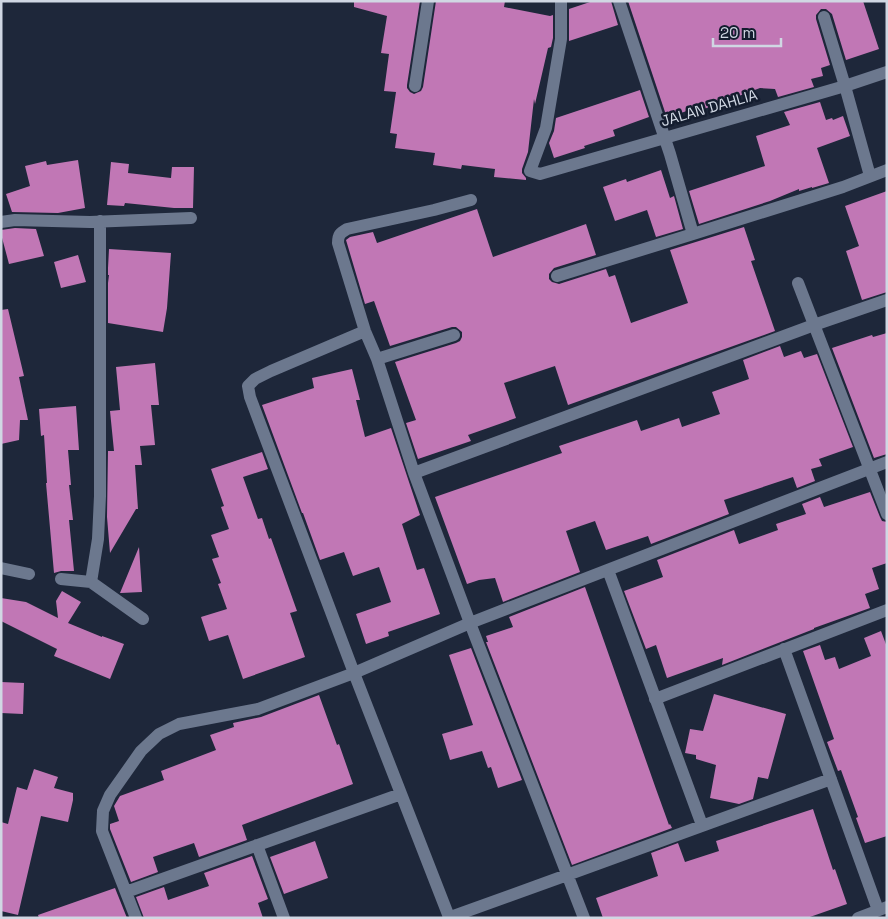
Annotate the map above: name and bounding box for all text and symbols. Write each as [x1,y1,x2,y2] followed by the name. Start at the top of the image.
[713,15,780,47] scale bar
[720,23,755,42] text: 20 m
[658,84,760,130] street label: JALAN DAHLIA

